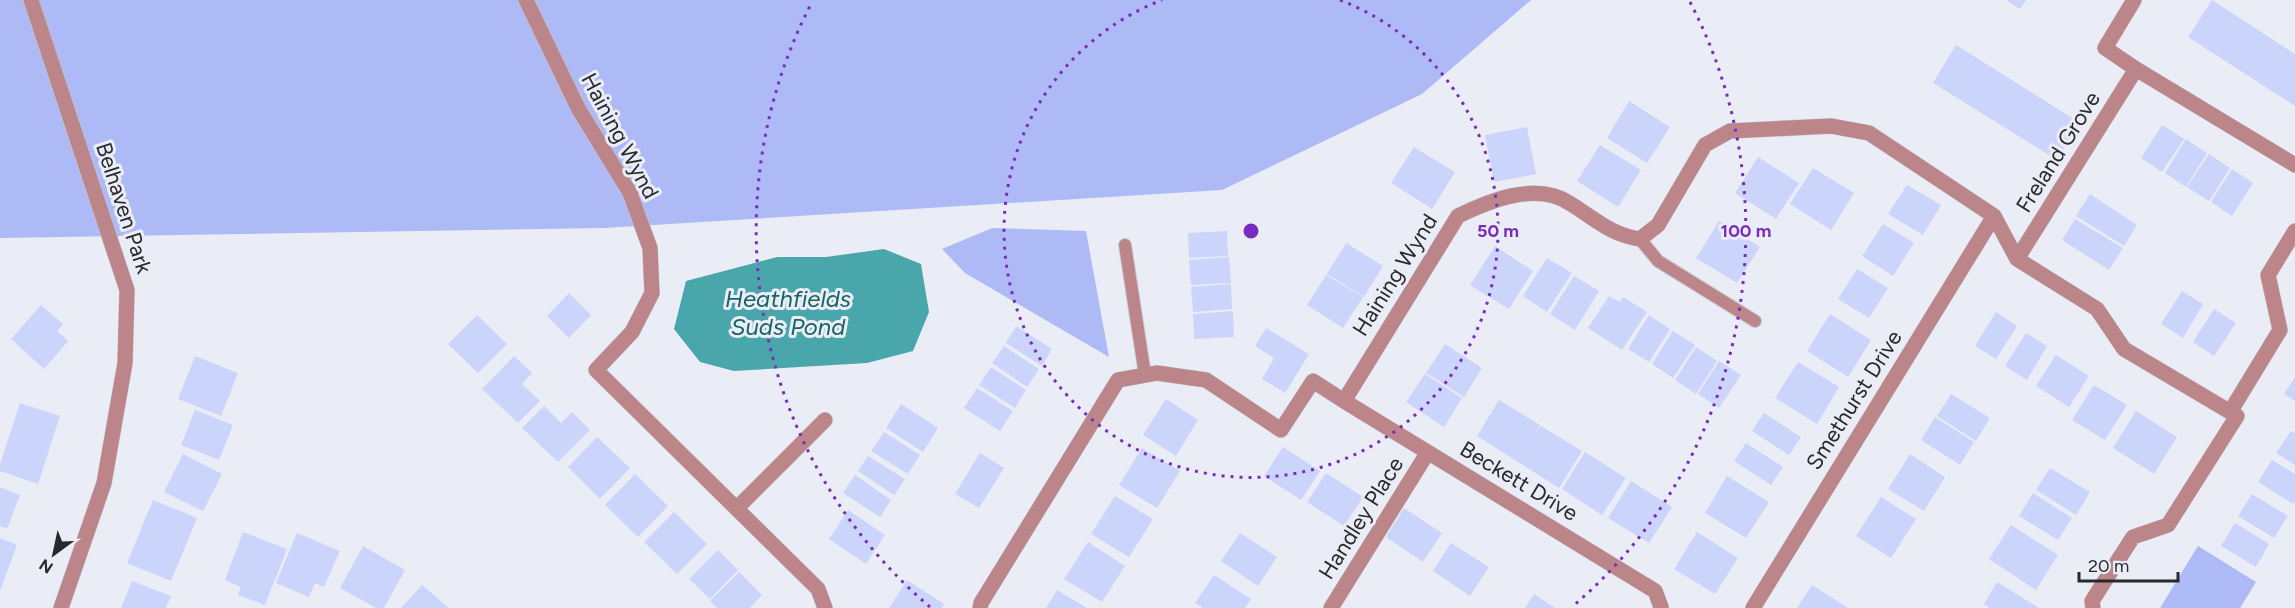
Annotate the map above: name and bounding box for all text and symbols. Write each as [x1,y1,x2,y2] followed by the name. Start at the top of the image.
[576,68,664,204] street label: Haining Wynd
[2010,86,2106,218] street label: Freland Grove
[90,139,158,277] street label: Belhaven Park
[1347,209,1443,341] street label: Haining Wynd
[1477,220,1519,242] text: 50 m
[1721,220,1771,242] text: 100 m
[1241,221,1261,241] centre of rings
[725,284,851,341] water label: Heathfields Suds Pond
[1800,325,1908,475] street label: Smethurst Drive
[1455,435,1583,527] street label: Beckett Drive
[1313,452,1409,584] street label: Handley Place
[24,524,84,584] north arrow
[2079,545,2178,583] scale bar
[36,555,56,577] text: N
[2088,555,2129,577] text: 20 m

